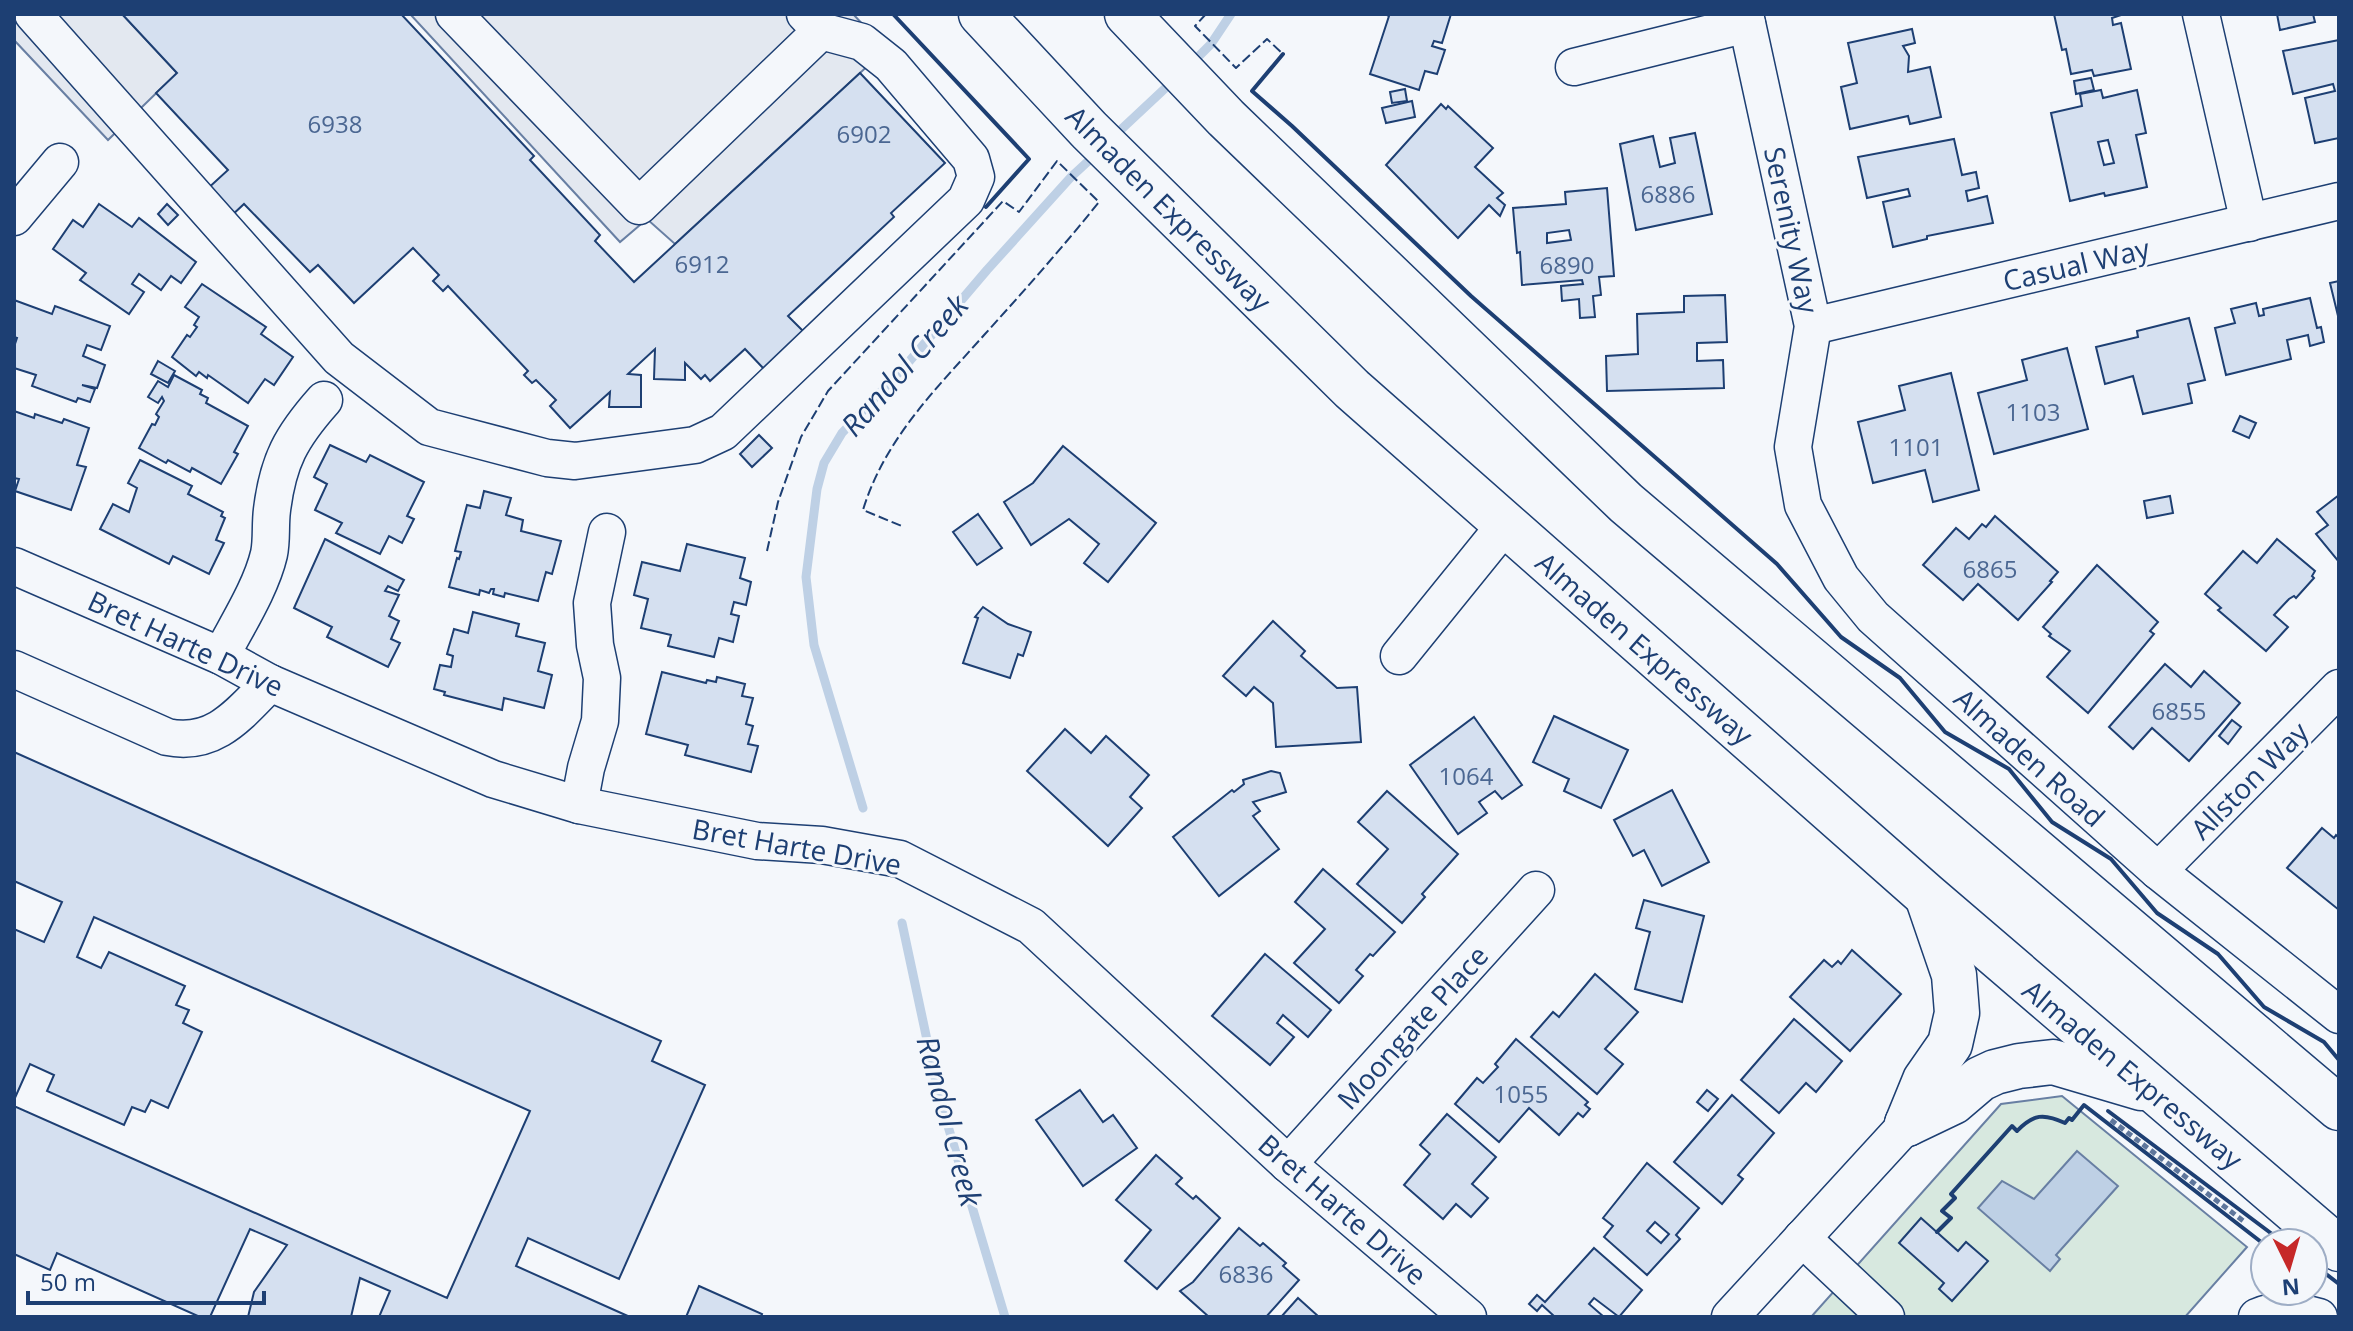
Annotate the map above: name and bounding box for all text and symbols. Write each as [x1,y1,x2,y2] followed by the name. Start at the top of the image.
[1058,97,1281,320] street label: Almaden Expressway
[308,107,362,140] house number: 6938
[837,117,891,150] house number: 6902
[1756,143,1828,318] street label: Serenity Way
[1641,177,1695,210] house number: 6886
[1999,229,2154,299] street label: Casual Way
[675,247,729,280] house number: 6912
[1540,248,1594,281] house number: 6890
[831,285,978,444] water label: Randol Creek
[2006,395,2060,428] house number: 1103
[1889,430,1943,463] house number: 1101
[1528,543,1762,754] street label: Almaden Expressway
[1963,552,2017,585] house number: 6865
[82,581,290,705] street label: Bret Harte Drive
[1947,679,2113,835] street label: Almaden Road
[2152,694,2206,727] house number: 6855
[2182,712,2317,847] street label: Allston Way
[1439,759,1494,792] house number: 1064
[689,809,905,883] street label: Bret Harte Drive
[1328,937,1496,1117] street label: Moongate Place
[2015,971,2252,1178] street label: Almaden Expressway
[908,1031,993,1212] water label: Randol Creek
[1494,1077,1548,1110] house number: 1055
[1251,1125,1435,1293] street label: Bret Harte Drive
[2249,1227,2329,1307] north arrow
[28,1255,264,1305] scale bar
[1219,1257,1273,1290] house number: 6836
[40,1265,96,1298] text: 50 m
[2281,1272,2301,1304] text: N

